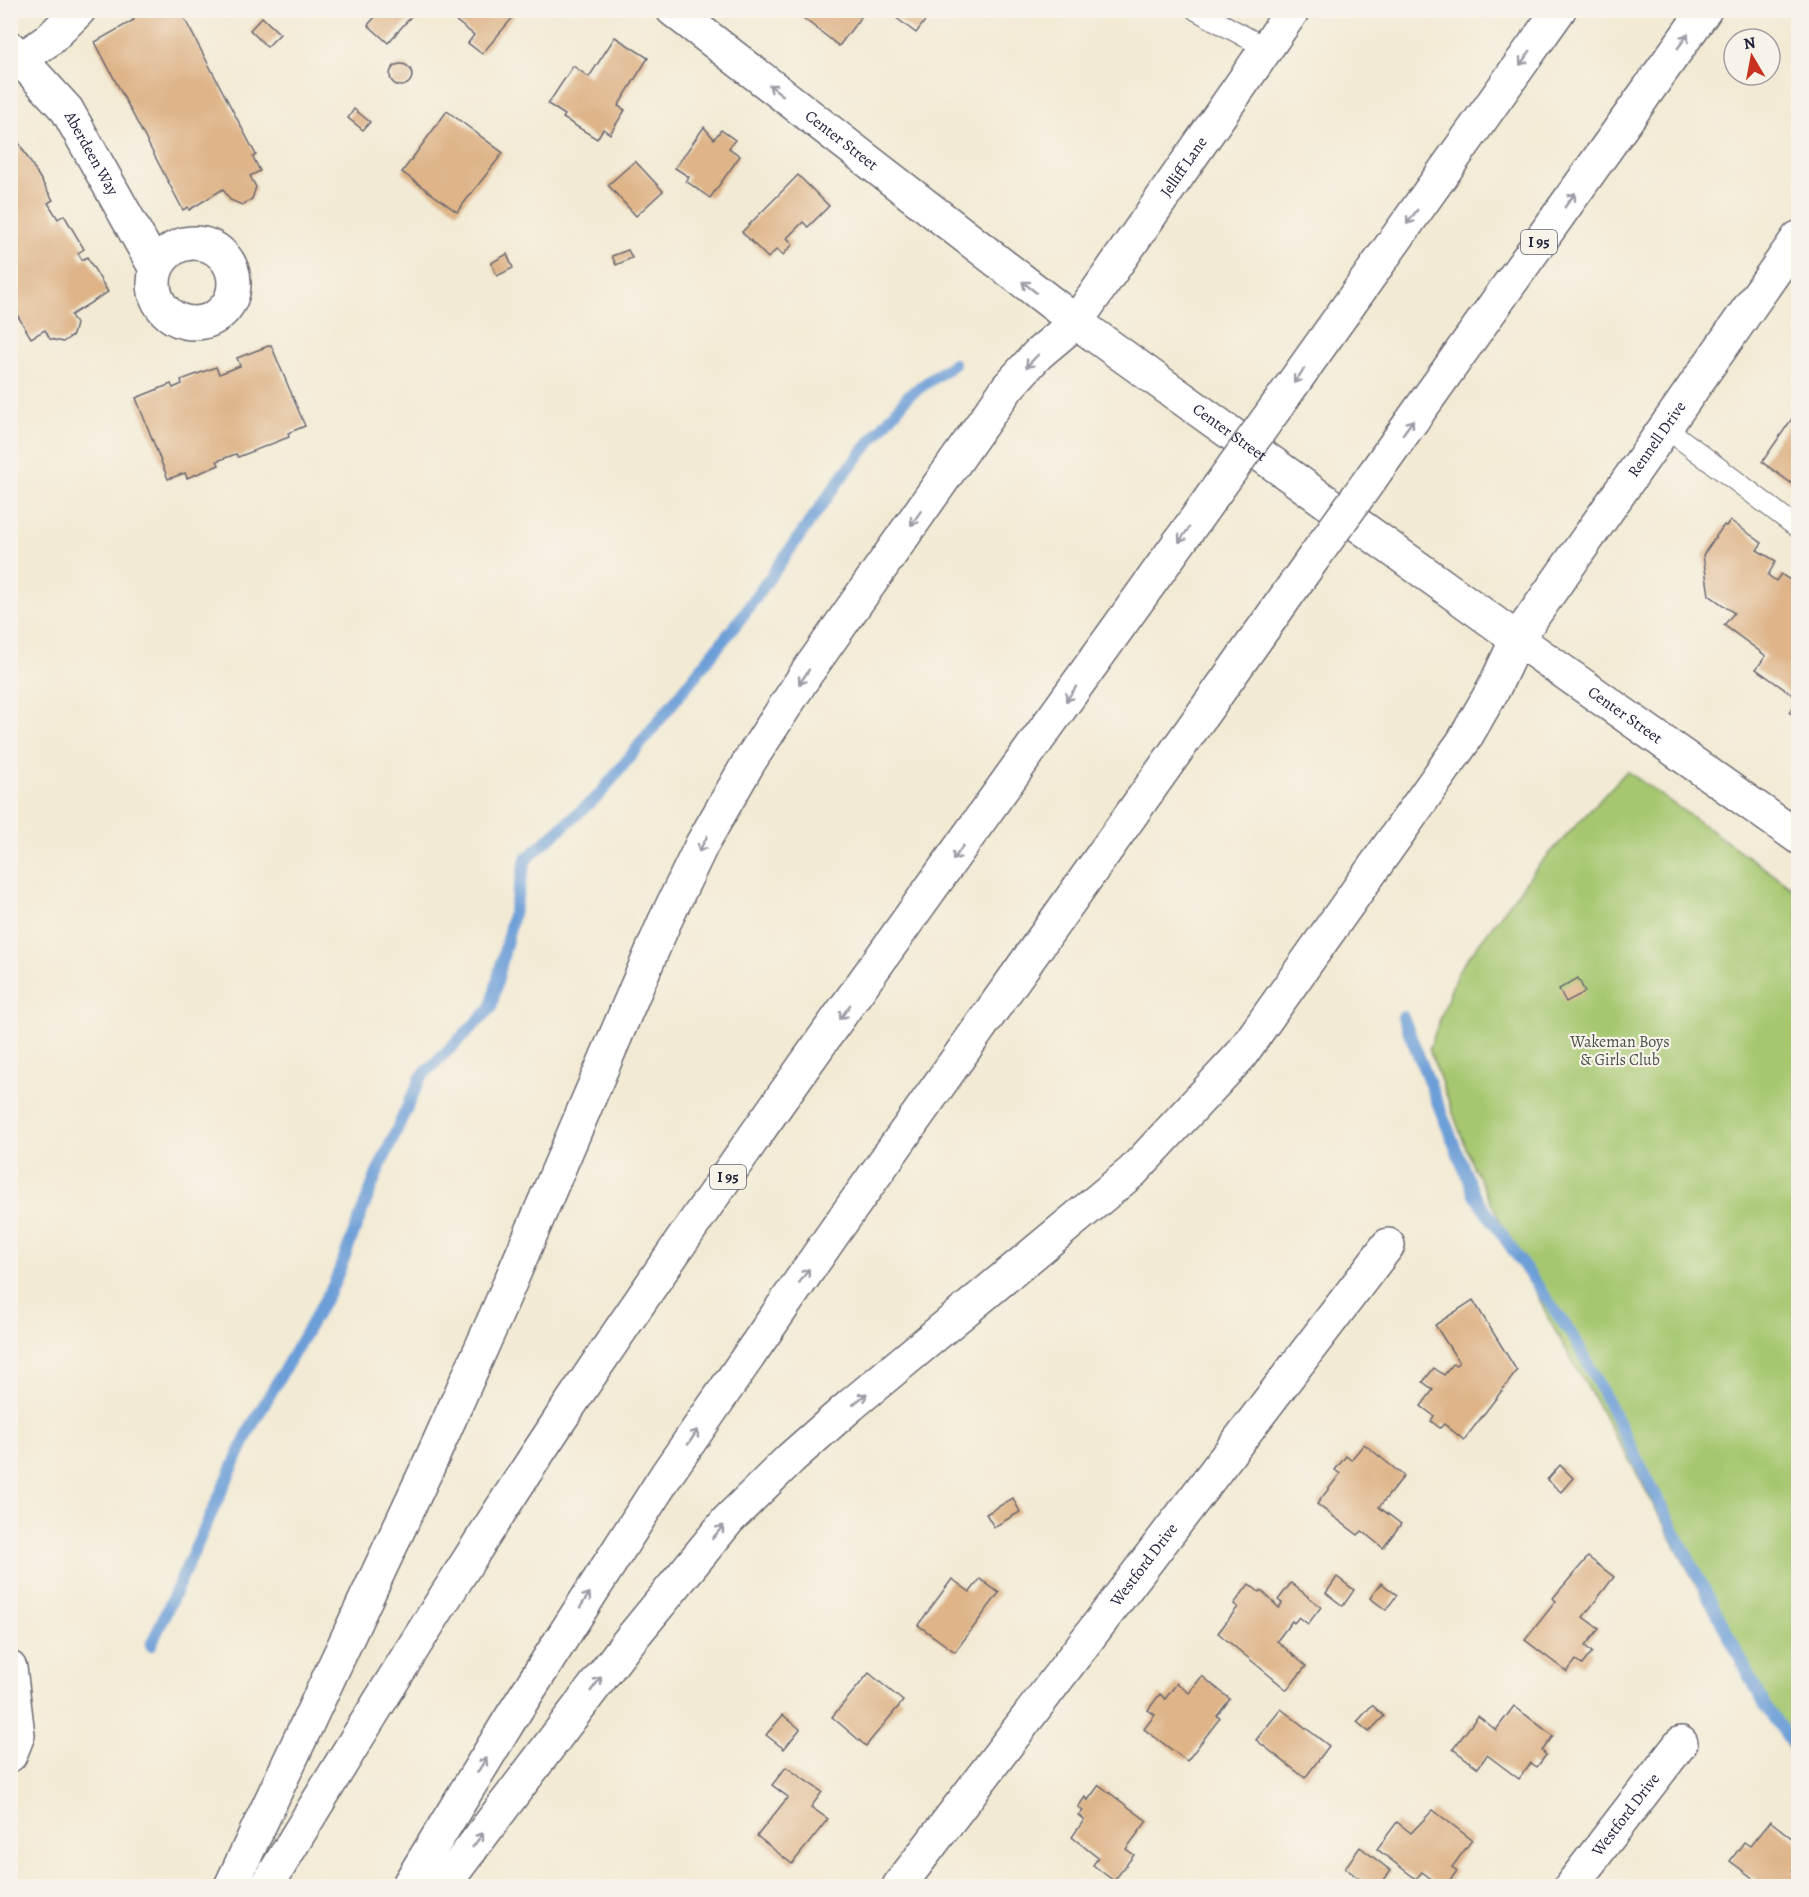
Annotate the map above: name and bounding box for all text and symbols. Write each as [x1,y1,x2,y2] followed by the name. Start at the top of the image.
[1722,27,1782,87] north arrow
[1742,31,1758,55] text: N
[1677,33,1689,50] one-way arrow
[1519,50,1531,66] one-way arrow
[768,84,784,97] one-way arrow
[800,105,882,176] street label: Center Street
[58,107,124,200] street label: Aberdeen Way
[1155,132,1213,201] street label: Jelliff Lane
[1564,192,1576,208] one-way arrow
[1406,208,1418,224] one-way arrow
[1521,230,1557,254] road number: I 95
[1022,280,1038,293] one-way arrow
[1025,354,1039,369] one-way arrow
[1292,367,1305,383] one-way arrow
[1623,397,1691,482] street label: Rennell Drive
[1188,398,1271,467] street label: Center Street
[1402,419,1414,435] one-way arrow
[910,509,922,525] one-way arrow
[1178,527,1191,543] one-way arrow
[798,669,810,685] one-way arrow
[1583,681,1667,749] street label: Center Street
[1065,686,1077,702] one-way arrow
[697,835,709,852] one-way arrow
[952,844,964,861] one-way arrow
[839,1003,851,1019] one-way arrow
[1569,1031,1670,1071] park label: Wakeman Boys & Girls Club
[710,1165,746,1189] road number: I 95
[798,1269,810,1285] one-way arrow
[851,1392,867,1405] one-way arrow
[687,1429,699,1445] one-way arrow
[1105,1519,1183,1612] street label: Westford Drive
[711,1524,724,1540] one-way arrow
[579,1591,592,1608] one-way arrow
[589,1677,602,1693] one-way arrow
[476,1757,488,1774] one-way arrow
[1586,1769,1665,1862] street label: Westford Drive
[472,1832,485,1848] one-way arrow

